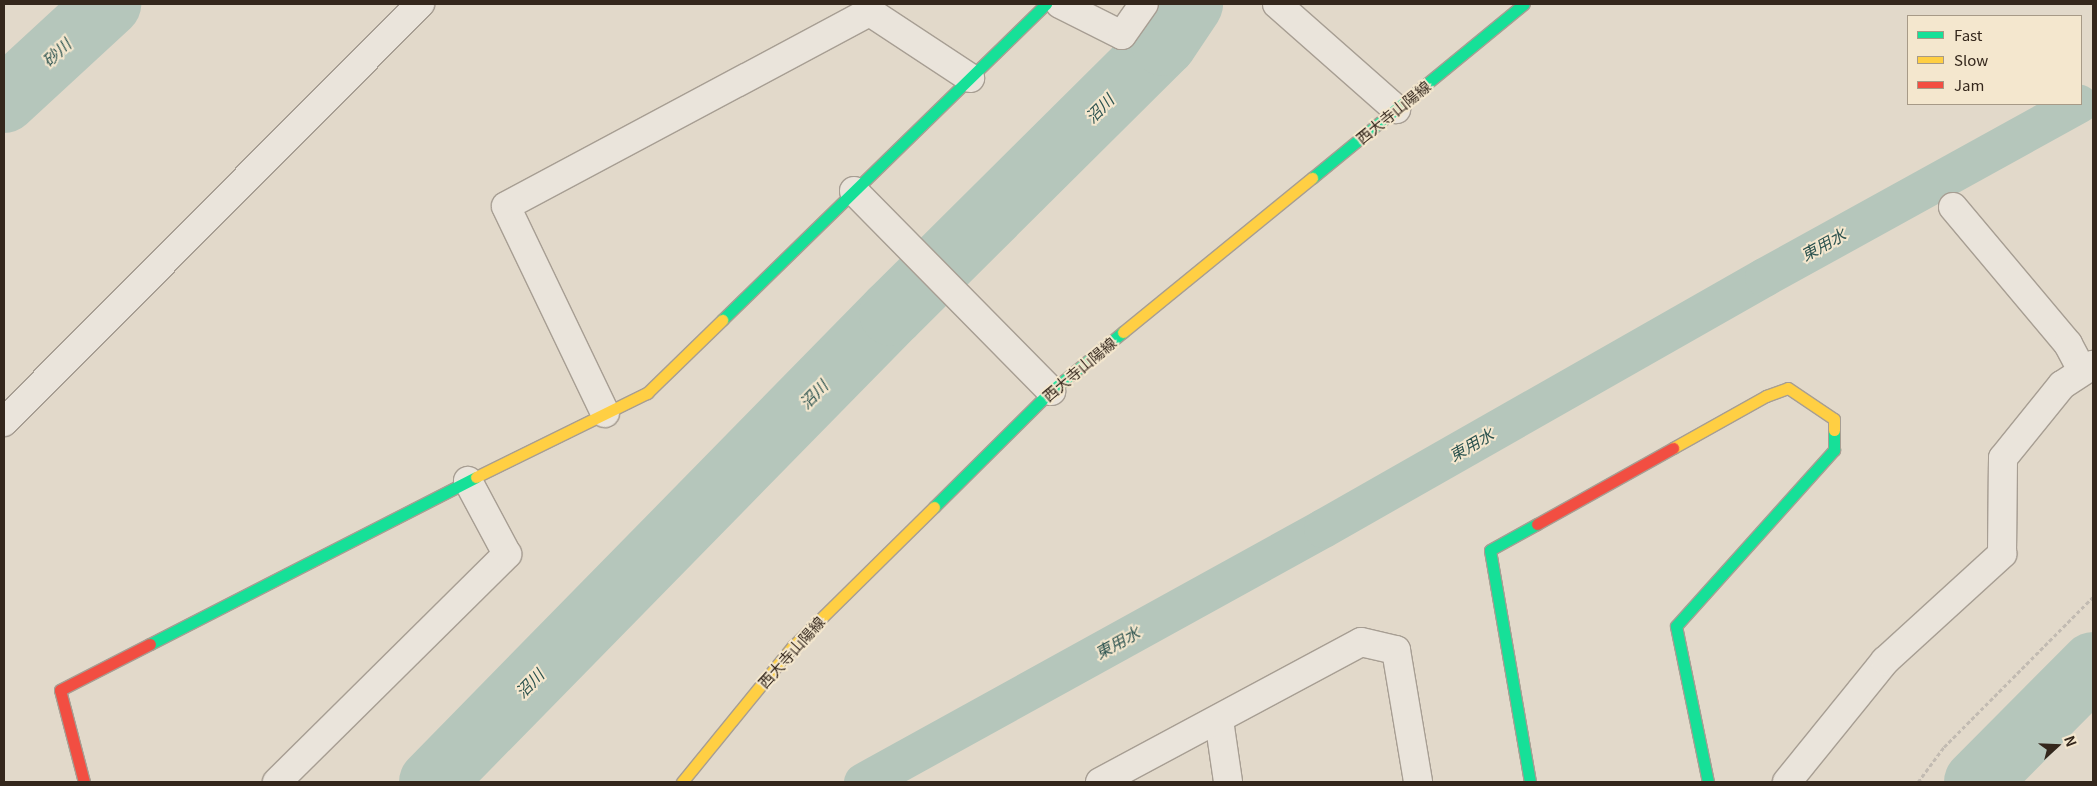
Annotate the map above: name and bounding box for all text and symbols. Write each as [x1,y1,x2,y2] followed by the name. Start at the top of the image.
[1907,15,2082,105] legend
[1954,24,1982,45] text: Fast
[38,34,74,70] water label: 砂川
[1954,49,1988,70] text: Slow
[1954,74,1984,95] text: Jam
[1352,77,1434,147] street label: 西大寺山陽線
[1081,90,1117,126] water label: 沼川
[1797,224,1849,264] water label: 東用水
[1039,333,1119,405] street label: 西大寺山陽線
[795,376,831,412] water label: 沼川
[1445,424,1497,464] water label: 東用水
[754,613,828,691] street label: 西大寺山陽線
[1091,622,1143,662] water label: 東用水
[511,665,547,701] water label: 沼川
[2032,721,2082,771] north arrow
[2060,733,2082,749] text: N

